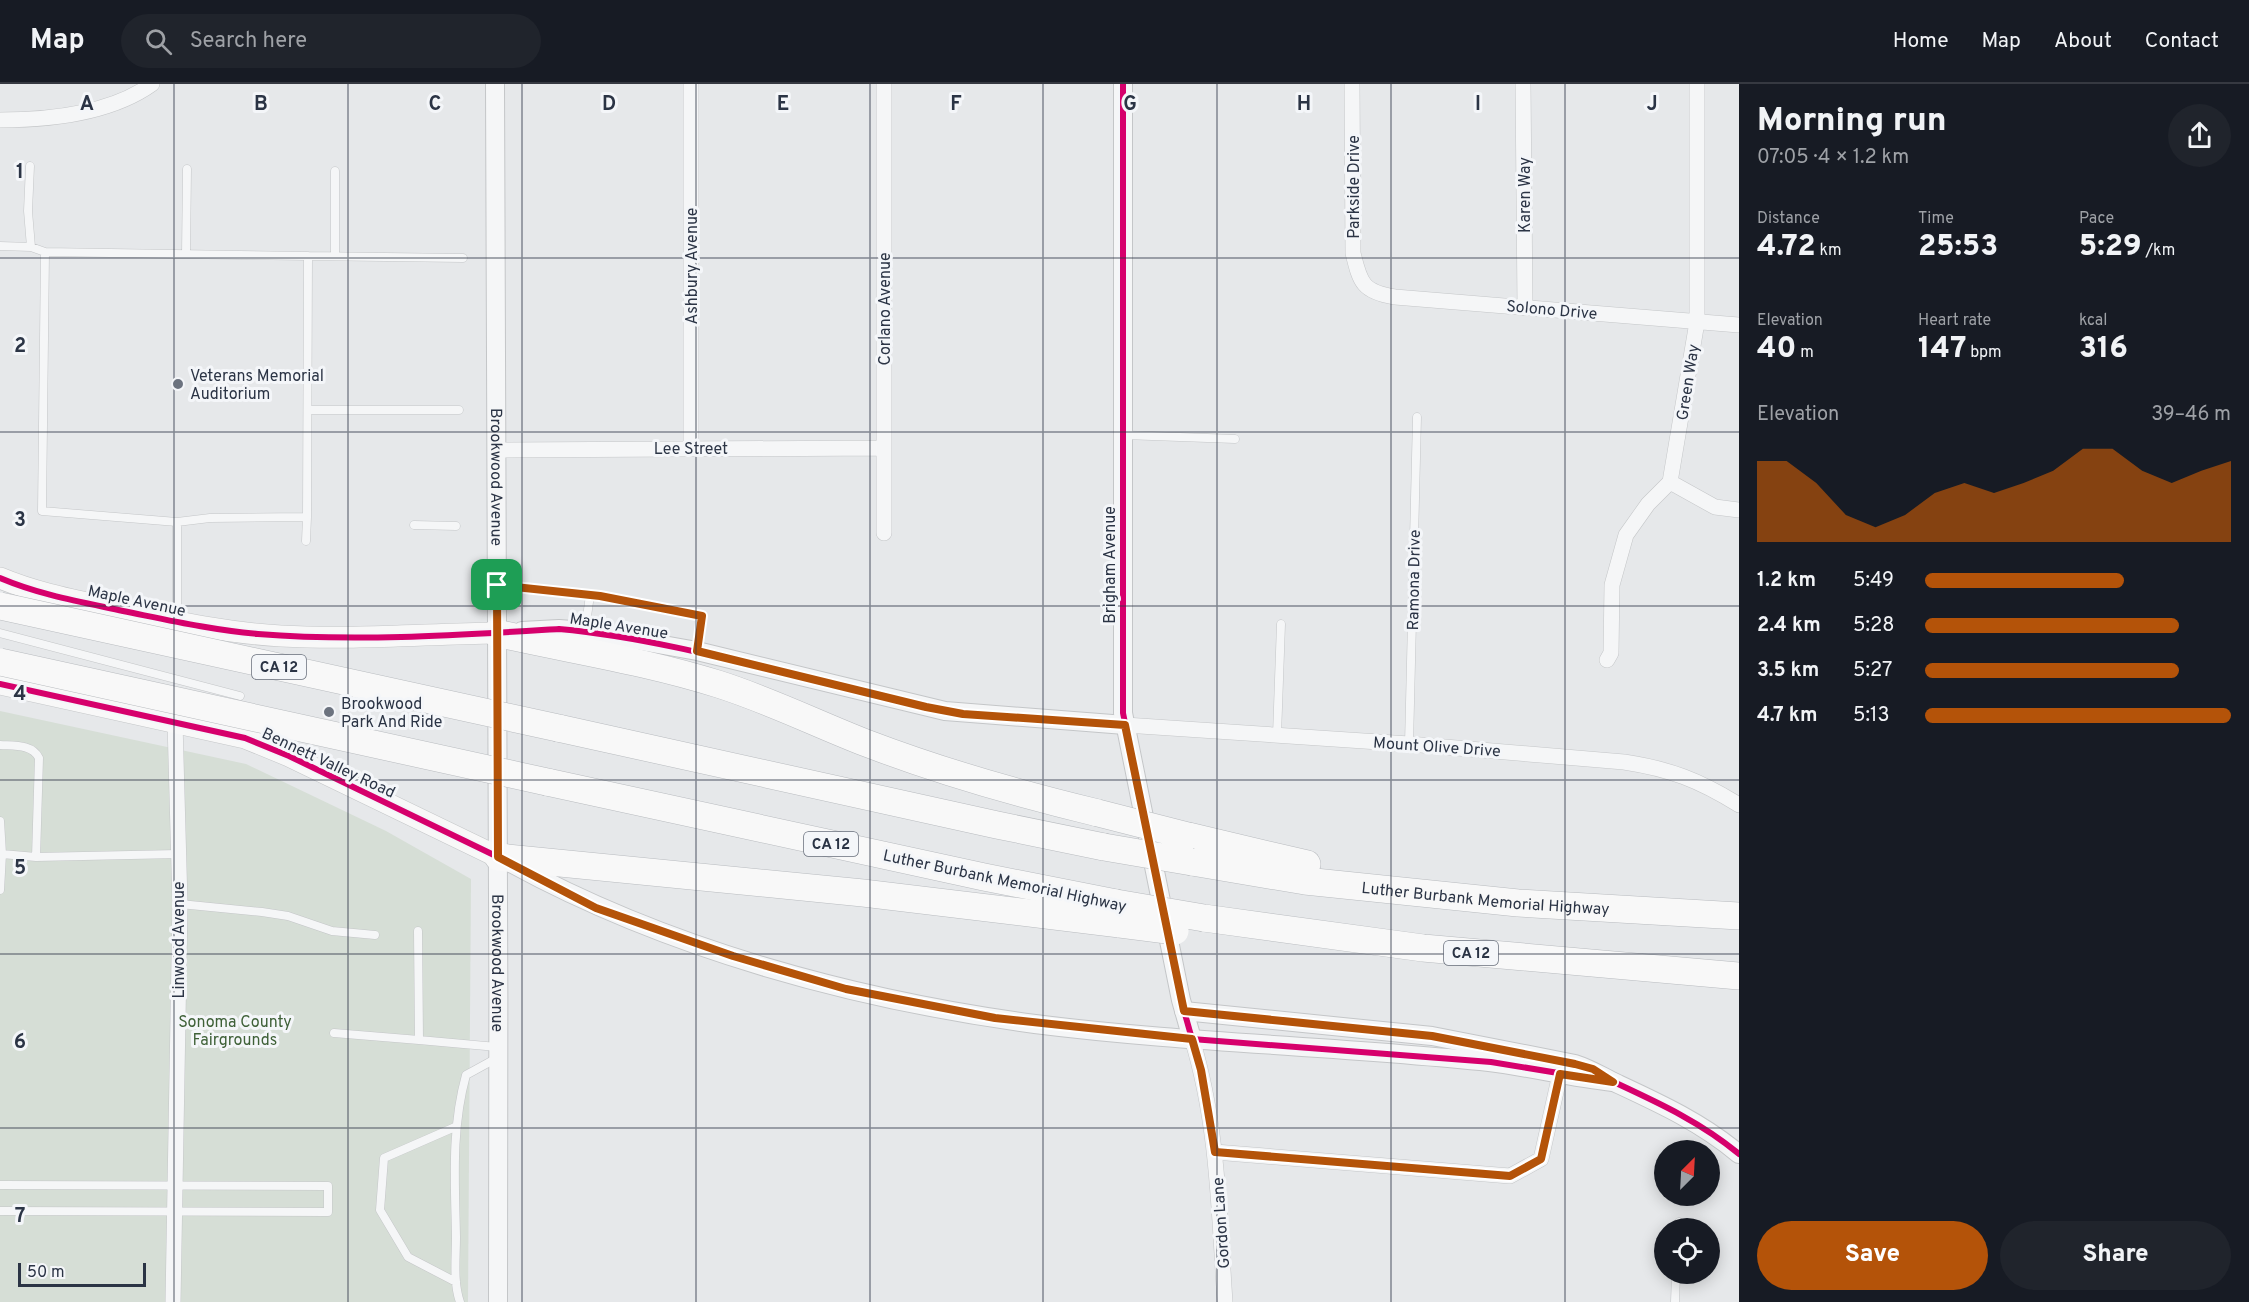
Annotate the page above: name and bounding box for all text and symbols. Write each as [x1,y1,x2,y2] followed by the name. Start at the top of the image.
[121,14,541,68] search box
[30,23,85,59] text: Map
[142,25,175,58] icon: search
[190,28,307,55] text: Search here
[1893,28,1949,55] text: Home
[1982,28,2021,55] text: Map
[2054,28,2112,55] text: About
[2145,28,2219,55] text: Contact
[80,92,94,118] text: A
[254,92,268,118] text: B
[429,92,441,118] text: C
[602,92,616,118] text: D
[777,92,789,118] text: E
[950,92,962,118] text: F
[1123,92,1137,118] text: G
[1297,92,1311,118] text: H
[1475,92,1481,118] text: I
[1646,92,1658,118] text: J
[1757,101,1947,143] text: Morning run
[2168,104,2231,167] button: share
[1345,135,1365,239] street label: Parkside Drive
[1757,145,1909,171] text: 07:05 · 4 × 1.2 km
[1516,157,1536,233] street label: Karen Way
[16,160,24,186] text: 1
[683,208,703,324] street label: Ashbury Avenue
[1757,209,1820,229] text: Distance
[1918,209,1954,229] text: Time
[2079,209,2114,229] text: Pace
[1757,229,1816,266] text: 4.72
[1918,229,1998,266] text: 25:53
[2079,229,2142,266] text: 5:29
[1816,241,1842,261] text: km
[2142,241,2175,261] text: /km
[876,252,896,366] street label: Corlano Avenue
[1506,297,1598,325] street label: Solono Drive
[1757,311,1823,331] text: Elevation
[1918,311,1991,331] text: Heart rate
[2079,311,2107,331] text: kcal
[1757,331,1796,368] text: 40
[1918,331,1966,368] text: 147
[2079,331,2128,368] text: 316
[14,334,26,360] text: 2
[1673,343,1705,422] street label: Green Way
[1796,343,1814,363] text: m
[1966,343,2002,363] text: bpm
[190,367,324,405] place label: Veterans Memorial Auditorium
[171,377,185,391] marker: Veterans Memorial Auditorium
[1757,402,1839,428] text: Elevation
[2151,402,2231,428] text: 39–46 m
[485,408,506,546] street label: Brookwood Avenue
[654,440,728,460] street label: Lee Street
[1101,506,1121,624] street label: Brigham Avenue
[14,508,26,534] text: 3
[1404,529,1426,631] street label: Ramona Drive
[471,559,522,610] pin
[480,568,513,601] icon: arrive
[1757,568,1816,594] text: 1.2 km
[1853,568,1894,594] text: 5:49
[86,582,187,622] street label: Maple Avenue
[568,609,669,645] street label: Maple Avenue
[1757,613,1821,639] text: 2.4 km
[1853,613,1894,639] text: 5:28
[252,655,306,679] road number: CA 12
[1757,658,1819,684] text: 3.5 km
[1853,658,1892,684] text: 5:27
[14,682,26,708] text: 4
[341,695,442,733] place label: Brookwood Park And Ride
[1757,703,1817,729] text: 4.7 km
[1853,703,1889,729] text: 5:13
[322,705,336,719] marker: Brookwood Park And Ride
[258,724,398,804] street label: Bennett Valley Road
[1372,734,1501,762] street label: Mount Olive Drive
[804,832,858,856] road number: CA 12
[881,846,1128,918] street label: Luther Burbank Memorial Highway
[14,856,26,882] text: 5
[1360,879,1610,920] street label: Luther Burbank Memorial Highway
[170,881,190,999] street label: Linwood Avenue
[486,894,506,1032] street label: Brookwood Avenue
[1444,941,1498,965] road number: CA 12
[178,1013,292,1051] park label: Sonoma County Fairgrounds
[14,1030,26,1056] text: 6
[1654,1140,1720,1206] north arrow
[1654,1140,1720,1284] map controls
[1209,1176,1235,1269] street label: Gordon Lane
[15,1204,25,1230] text: 7
[1654,1218,1720,1284] button: locate
[1757,1221,1988,1290] button: Save
[2000,1221,2231,1290] button: Share
[18,1260,146,1288] scale bar
[27,1263,65,1283] text: 50 m

